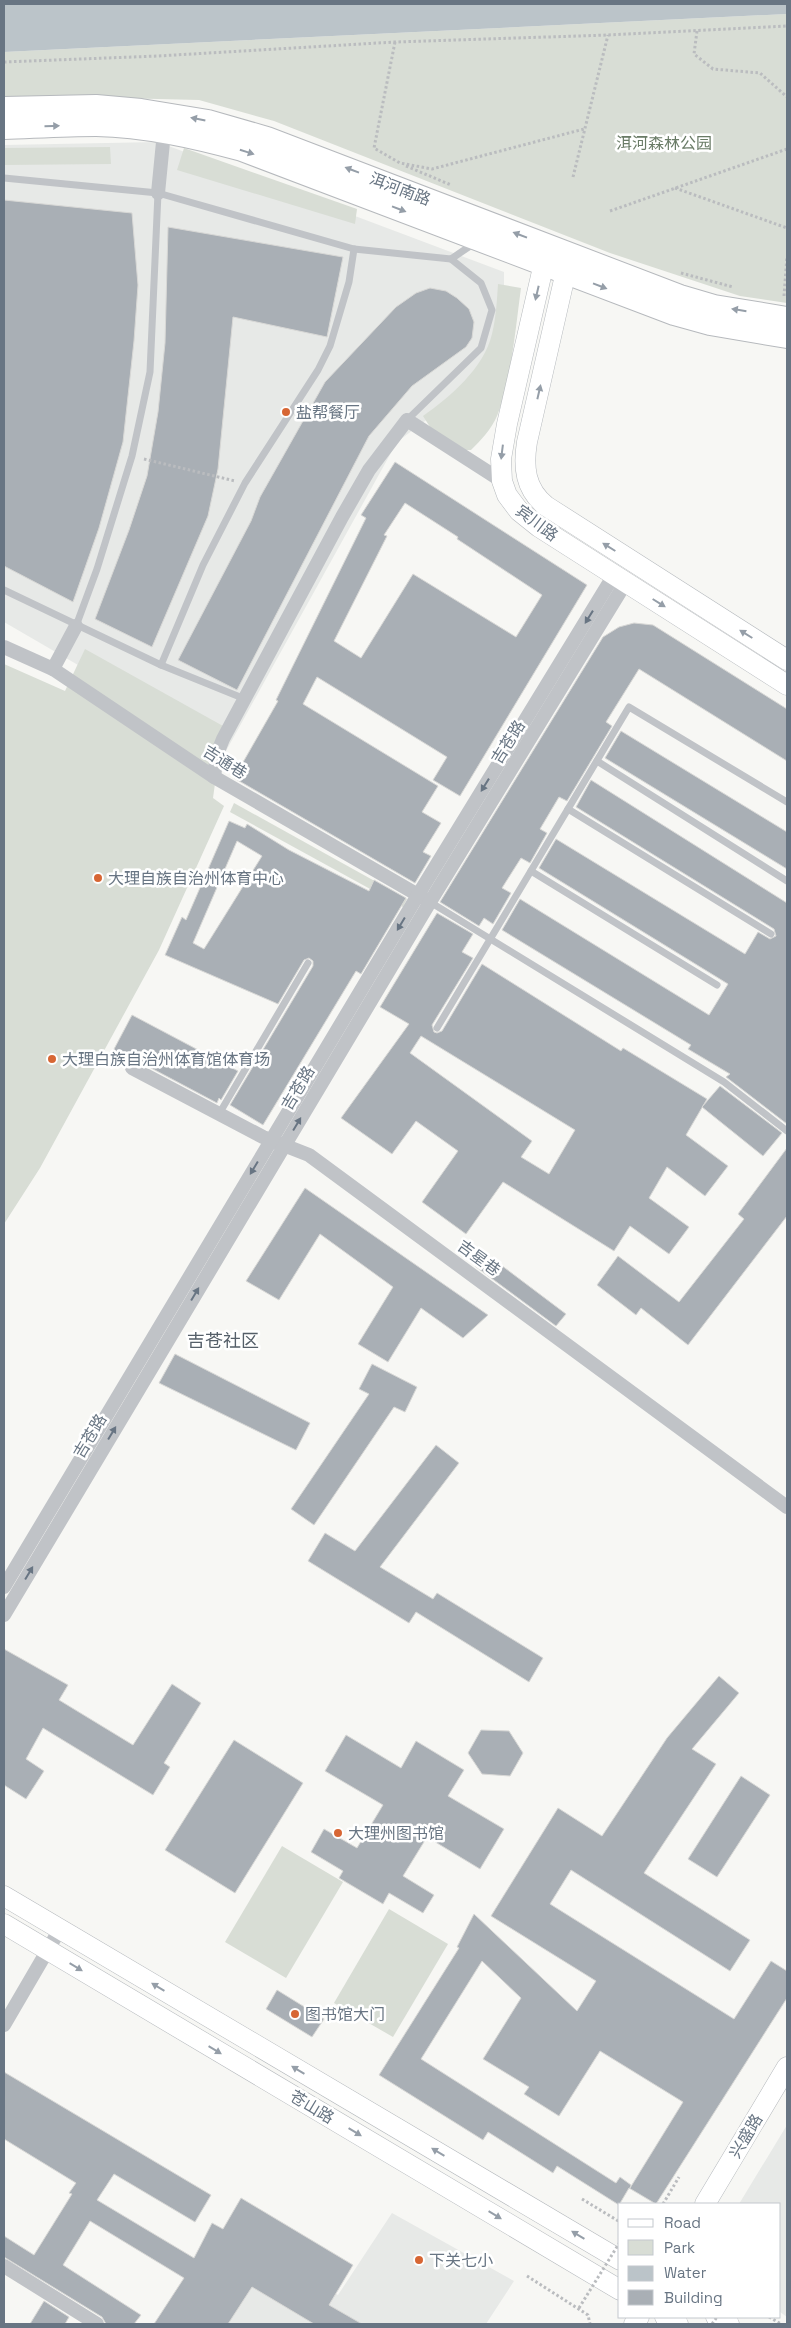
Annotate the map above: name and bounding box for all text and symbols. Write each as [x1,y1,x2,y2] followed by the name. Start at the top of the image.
[190,115,205,123] one-way arrow
[45,122,61,130] one-way arrow
[616,133,712,154] park label: 洱河森林公园
[240,148,255,156] one-way arrow
[344,166,359,173] one-way arrow
[366,168,434,210] street label: 洱河南路
[392,205,407,213] one-way arrow
[513,230,527,238] one-way arrow
[593,282,607,290] one-way arrow
[533,286,541,301] one-way arrow
[731,306,747,314] one-way arrow
[535,384,543,399] one-way arrow
[296,402,360,423] place label: 盐帮餐厅
[280,406,292,418] marker: 盐帮餐厅
[498,444,506,460] one-way arrow
[512,500,562,546] street label: 宾川路
[602,542,616,551] one-way arrow
[652,599,665,608] one-way arrow
[584,610,593,623] one-way arrow
[739,629,753,638] one-way arrow
[486,716,530,768] street label: 吉苍路
[199,740,251,784] street label: 吉通巷
[481,778,490,791] one-way arrow
[108,868,284,889] place label: 大理自族自治州体育中心
[92,872,104,884] marker: 大理自族自治州体育中心
[396,917,405,930] one-way arrow
[62,1049,270,1070] place label: 大理白族自治州体育馆体育场
[46,1053,58,1065] marker: 大理白族自治州体育馆体育场
[277,1062,319,1114] street label: 吉苍路
[292,1118,301,1131] one-way arrow
[250,1162,259,1175] one-way arrow
[453,1235,505,1281] street label: 吉星巷
[191,1287,200,1300] one-way arrow
[187,1329,259,1352] district label: 吉苍社区
[69,1410,111,1462] street label: 吉苍路
[108,1427,117,1440] one-way arrow
[24,1566,33,1579] one-way arrow
[348,1823,444,1844] place label: 大理州图书馆
[332,1827,344,1839] marker: 大理州图书馆
[69,1962,82,1971] one-way arrow
[151,1983,166,1991] one-way arrow
[305,2004,385,2025] place label: 图书馆大门
[289,2008,301,2020] marker: 图书馆大门
[209,2045,222,2054] one-way arrow
[291,2065,305,2074] one-way arrow
[286,2086,338,2128] street label: 苍山路
[725,2110,767,2162] street label: 兴盛路
[349,2128,362,2137] one-way arrow
[431,2148,444,2157] one-way arrow
[618,2203,781,2318] legend
[488,2211,501,2220] one-way arrow
[664,2213,701,2232] text: Road
[571,2231,584,2240] one-way arrow
[664,2238,695,2257] text: Park
[429,2250,493,2271] place label: 下关七小
[413,2254,425,2266] marker: 下关七小
[664,2263,707,2282] text: Water
[664,2288,723,2307] text: Building

